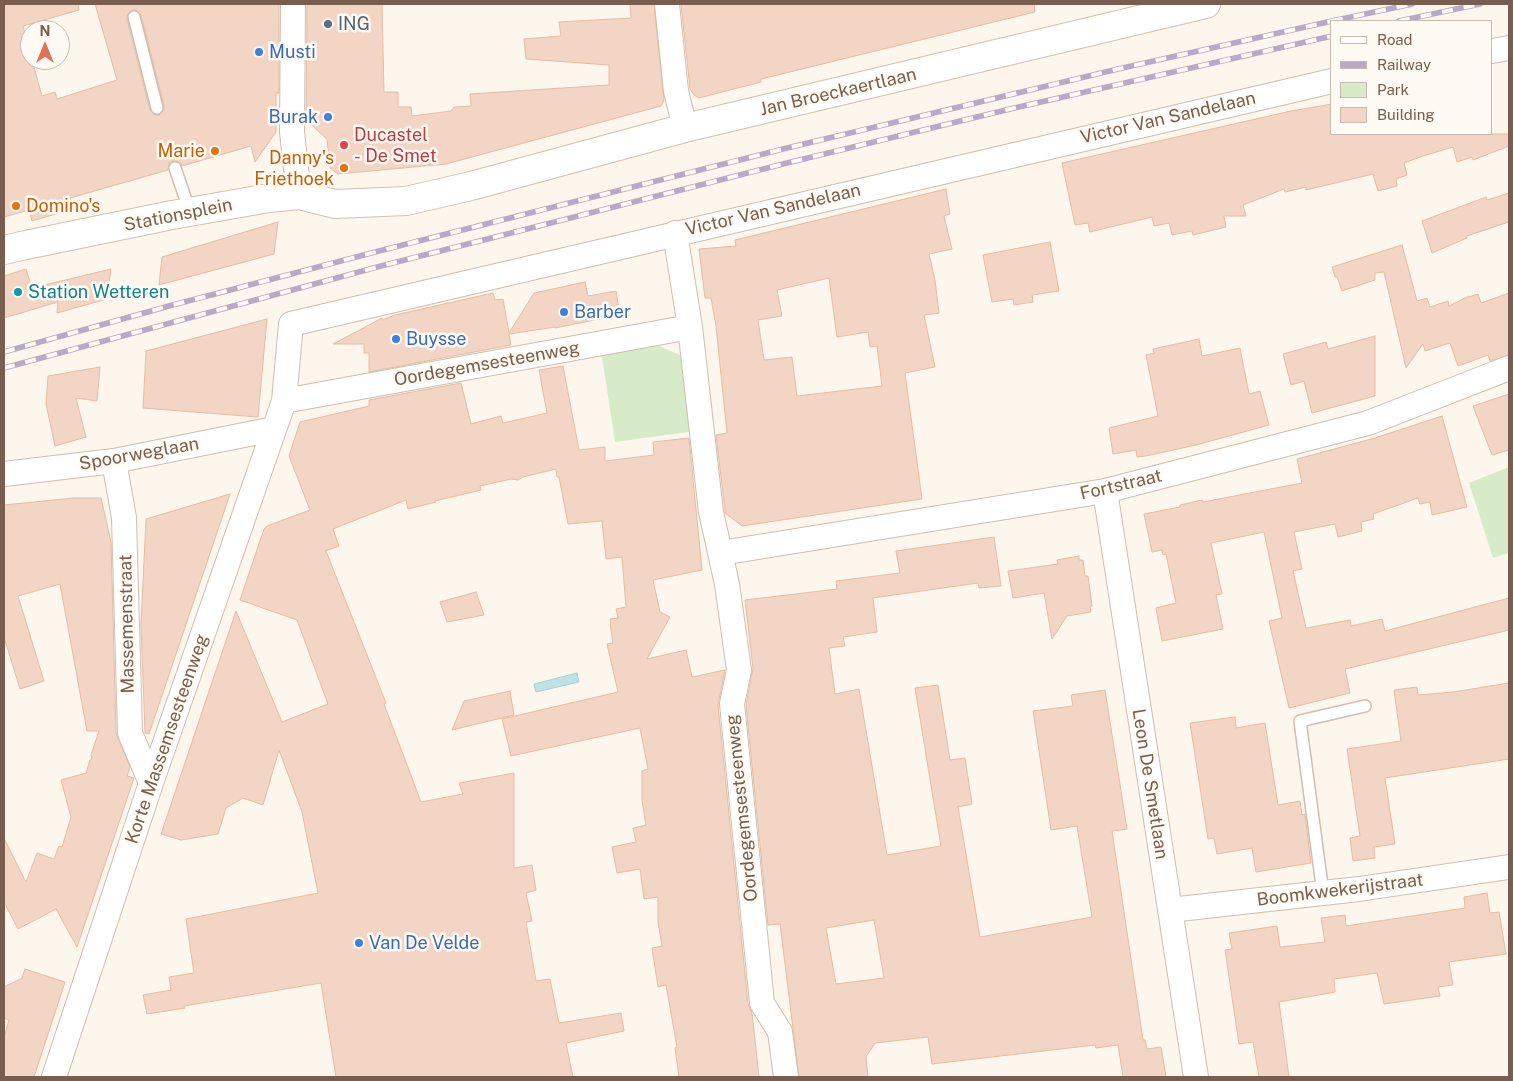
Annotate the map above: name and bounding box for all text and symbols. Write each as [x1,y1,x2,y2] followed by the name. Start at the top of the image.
[338,13,370,35] place label: ING
[322,18,334,30] marker: ING
[20,20,70,70] north arrow
[1330,20,1493,135] legend
[40,23,50,39] text: N
[1377,31,1413,48] text: Road
[269,41,316,63] place label: Musti
[253,46,265,58] marker: Musti
[1377,56,1431,73] text: Railway
[758,63,918,121] street label: Jan Broeckaertlaan
[1377,81,1409,98] text: Park
[1078,87,1258,149] street label: Victor Van Sandelaan
[269,106,318,128] place label: Burak
[1377,106,1435,123] text: Building
[322,111,334,123] marker: Burak
[354,124,437,166] place label: Ducastel - De Smet
[338,139,350,151] marker: Ducastel - De Smet
[157,140,205,162] place label: Marie
[209,145,221,157] marker: Marie
[254,147,334,190] place label: Danny's Friethoek
[338,162,350,174] marker: Danny's Friethoek
[683,179,863,241] street label: Victor Van Sandelaan
[122,194,234,236] street label: Stationsplein
[26,195,100,217] place label: Domino's
[10,200,22,212] marker: Domino's
[28,281,169,303] place label: Station Wetteren
[12,286,24,298] marker: Station Wetteren
[574,301,631,323] place label: Barber
[558,306,570,318] marker: Barber
[406,328,466,350] place label: Buysse
[390,333,402,345] marker: Buysse
[392,337,582,391] street label: Oordegemsesteenweg
[77,433,201,475] street label: Spoorweglaan
[1078,465,1164,505] street label: Fortstraat
[115,554,139,694] street label: Massemenstraat
[121,631,213,847] street label: Korte Massemsesteenweg
[1127,707,1173,861] street label: Leon De Smetlaan
[721,713,763,903] street label: Oordegemsesteenweg
[1255,869,1425,911] street label: Boomkwekerijstraat
[369,932,480,954] place label: Van De Velde
[353,937,365,949] marker: Van De Velde

